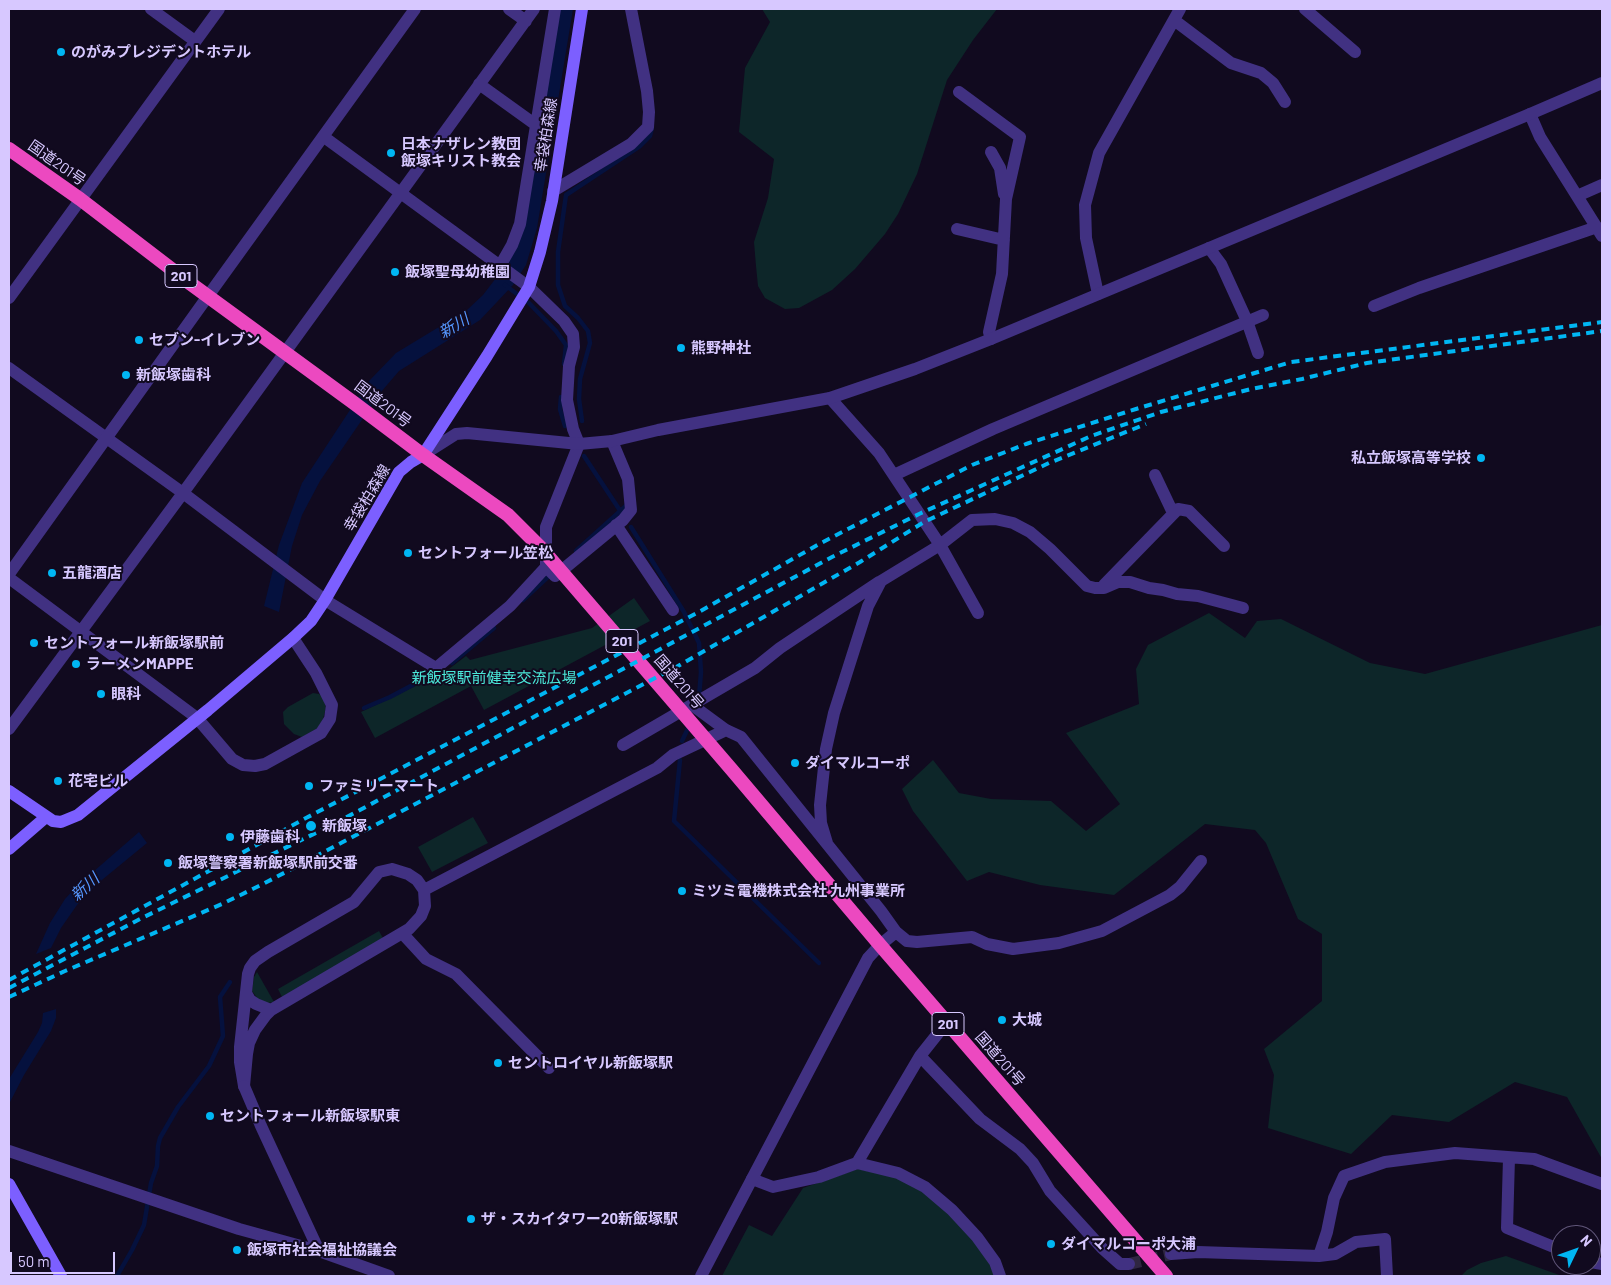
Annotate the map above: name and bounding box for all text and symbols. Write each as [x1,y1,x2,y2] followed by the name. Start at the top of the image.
[71,43,251,61] place label: のがみプレジデントホテル
[55,46,67,58] marker: のがみプレジデントホテル
[531,97,561,173] street label: 幸袋柏森線
[401,135,521,170] place label: 日本ナザレン教団 飯塚キリスト教会
[25,137,89,189] street label: 国道201号
[385,147,397,159] marker: 日本ナザレン教団 飯塚キリスト教会
[405,263,510,281] place label: 飯塚聖母幼稚園
[165,264,197,288] road number: 201
[389,266,401,278] marker: 飯塚聖母幼稚園
[435,310,473,342] water label: 新川
[149,331,260,349] place label: セブン-イレブン
[133,334,145,346] marker: セブン-イレブン
[691,339,751,357] place label: 熊野神社
[675,342,687,354] marker: 熊野神社
[136,366,211,384] place label: 新飯塚歯科
[120,369,132,381] marker: 新飯塚歯科
[351,377,415,431] street label: 国道201号
[1351,449,1471,467] place label: 私立飯塚高等学校
[1475,452,1487,464] marker: 私立飯塚高等学校
[340,461,394,535] street label: 幸袋柏森線
[418,544,553,562] place label: セントフォール笠松
[402,547,414,559] marker: セントフォール笠松
[62,564,122,582] place label: 五龍酒店
[46,567,58,579] marker: 五龍酒店
[606,630,638,652] road number: 201
[44,634,224,652] place label: セントフォール新飯塚駅前
[28,637,40,649] marker: セントフォール新飯塚駅前
[650,651,708,713] street label: 国道201号
[86,655,193,673] place label: ラーメンMAPPE
[70,658,82,670] marker: ラーメンMAPPE
[412,669,576,687] park label: 新飯塚駅前健幸交流広場
[111,685,141,703] place label: 眼科
[95,688,107,700] marker: 眼科
[805,754,910,772] place label: ダイマルコーポ
[789,757,801,769] marker: ダイマルコーポ
[68,772,128,790] place label: 花宅ビル
[52,775,64,787] marker: 花宅ビル
[319,777,439,795] place label: ファミリーマート
[303,780,315,792] marker: ファミリーマート
[322,817,367,835] place label: 新飯塚
[304,819,318,833] marker: 新飯塚
[240,828,300,846] place label: 伊藤歯科
[224,831,236,843] marker: 伊藤歯科
[178,854,358,872] place label: 飯塚警察署新飯塚駅前交番
[162,857,174,869] marker: 飯塚警察署新飯塚駅前交番
[67,869,103,905] water label: 新川
[692,882,905,900] place label: ミツミ電機株式会社 九州事業所
[676,885,688,897] marker: ミツミ電機株式会社 九州事業所
[1012,1011,1042,1029] place label: 大城
[932,1012,964,1036] road number: 201
[996,1014,1008,1026] marker: 大城
[971,1028,1029,1090] street label: 国道201号
[508,1054,673,1072] place label: セントロイヤル新飯塚駅
[492,1057,504,1069] marker: セントロイヤル新飯塚駅
[220,1107,400,1125] place label: セントフォール新飯塚駅東
[204,1110,216,1122] marker: セントフォール新飯塚駅東
[481,1210,678,1228] place label: ザ・スカイタワー20新飯塚駅
[465,1213,477,1225] marker: ザ・スカイタワー20新飯塚駅
[1551,1225,1601,1275] north arrow
[1577,1231,1596,1249] text: N
[1061,1235,1196,1253] place label: ダイマルコーポ大浦
[1045,1238,1057,1250] marker: ダイマルコーポ大浦
[247,1241,397,1259] place label: 飯塚市社会福祉協議会
[12,1242,118,1274] scale bar
[231,1244,243,1256] marker: 飯塚市社会福祉協議会
[18,1252,50,1270] text: 50 m

